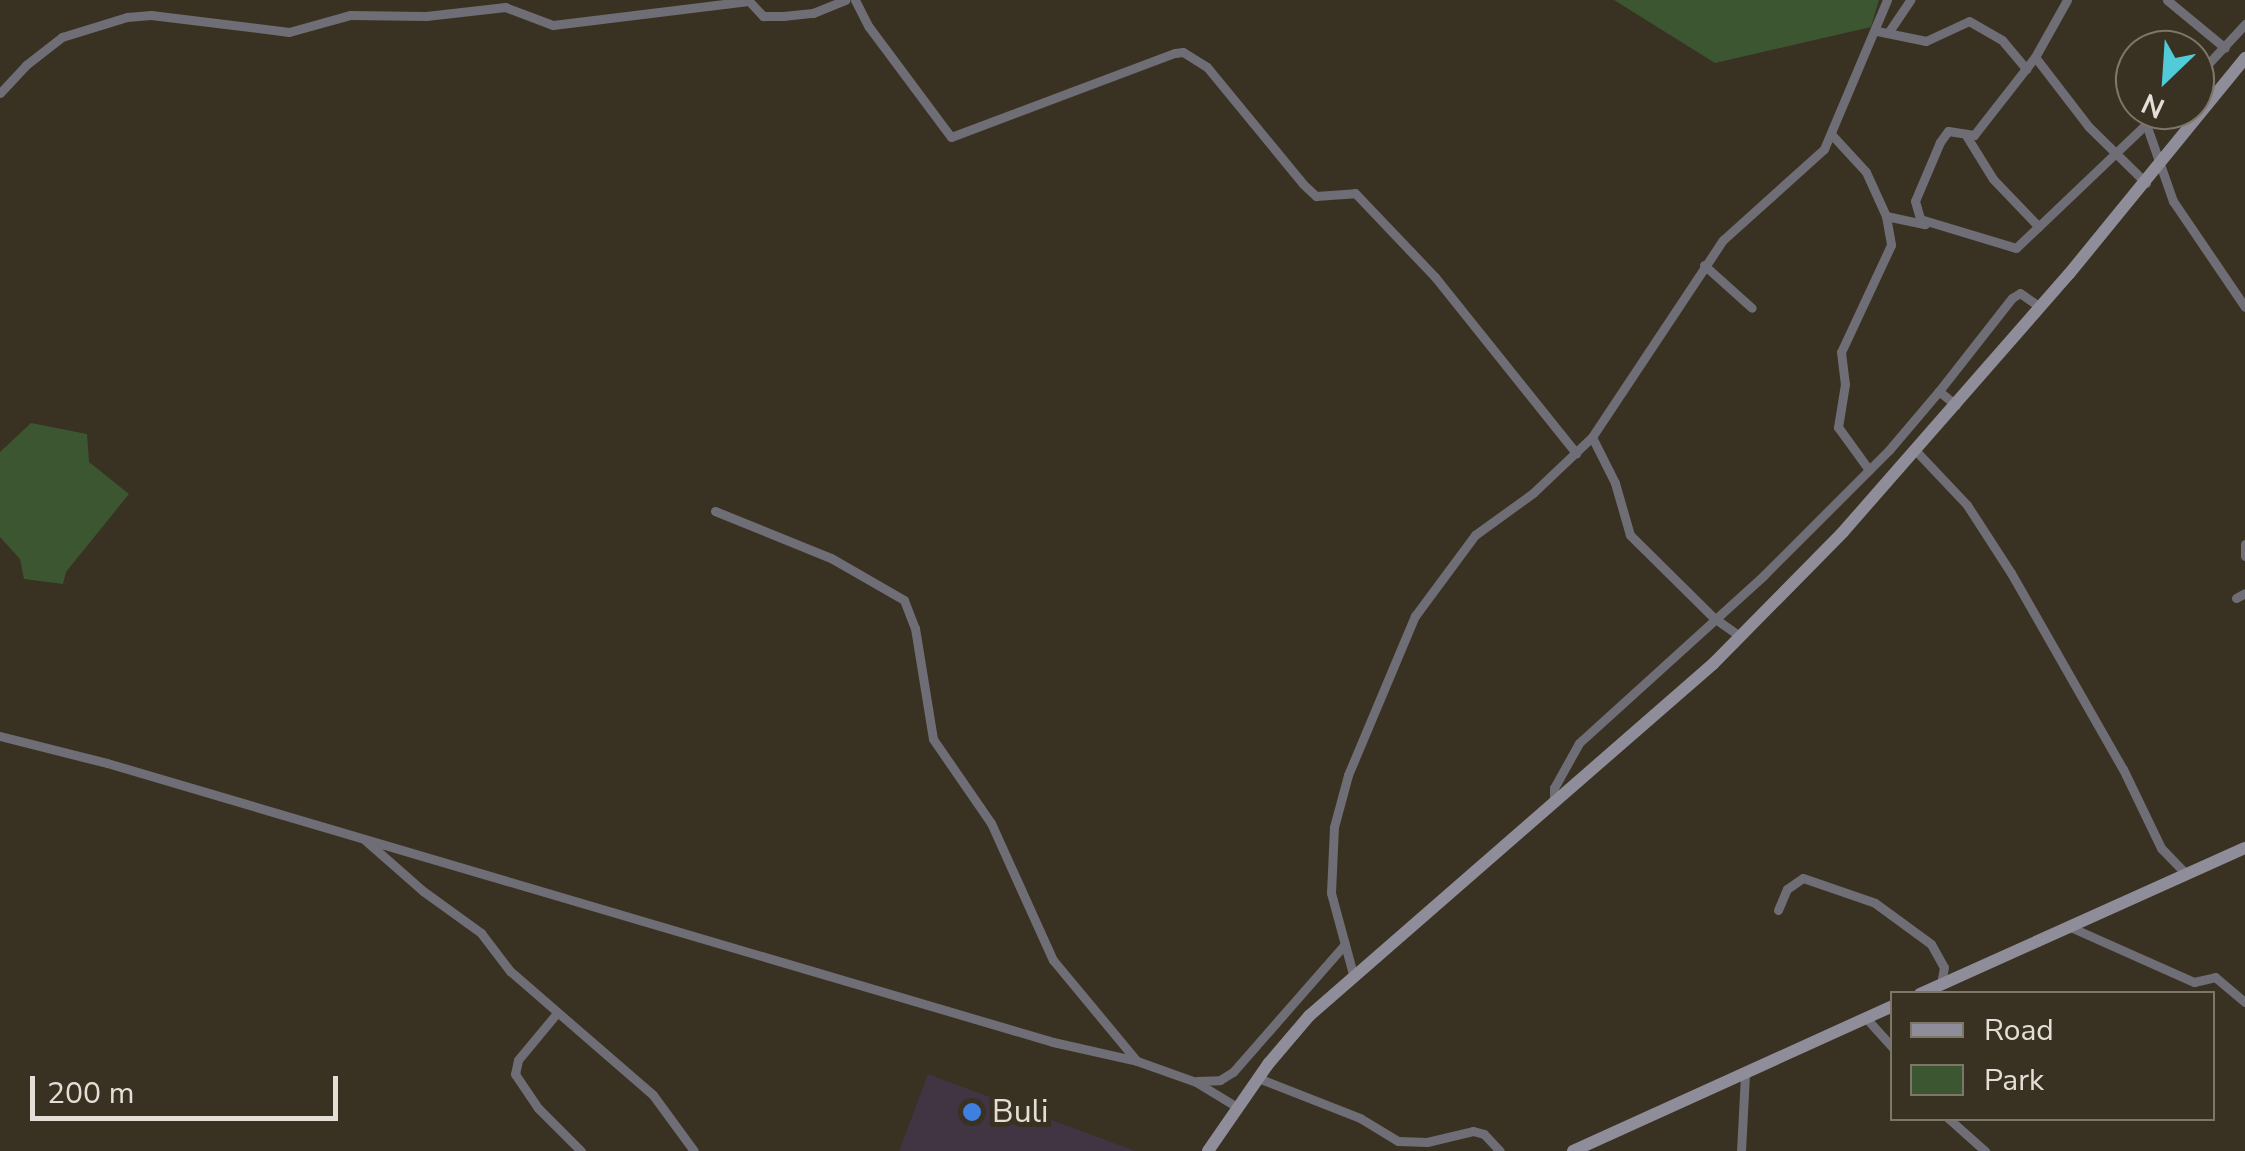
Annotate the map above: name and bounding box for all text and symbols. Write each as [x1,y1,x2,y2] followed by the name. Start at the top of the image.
[2115,30,2215,130] north arrow
[2136,84,2171,127] text: N
[1890,991,2215,1121] legend
[1984,1010,2054,1051] text: Road
[35,1056,342,1118] scale bar
[1984,1060,2044,1101] text: Park
[47,1073,134,1114] text: 200 m
[992,1093,1048,1131] place label: Buli
[961,1101,983,1123] marker: Buli

